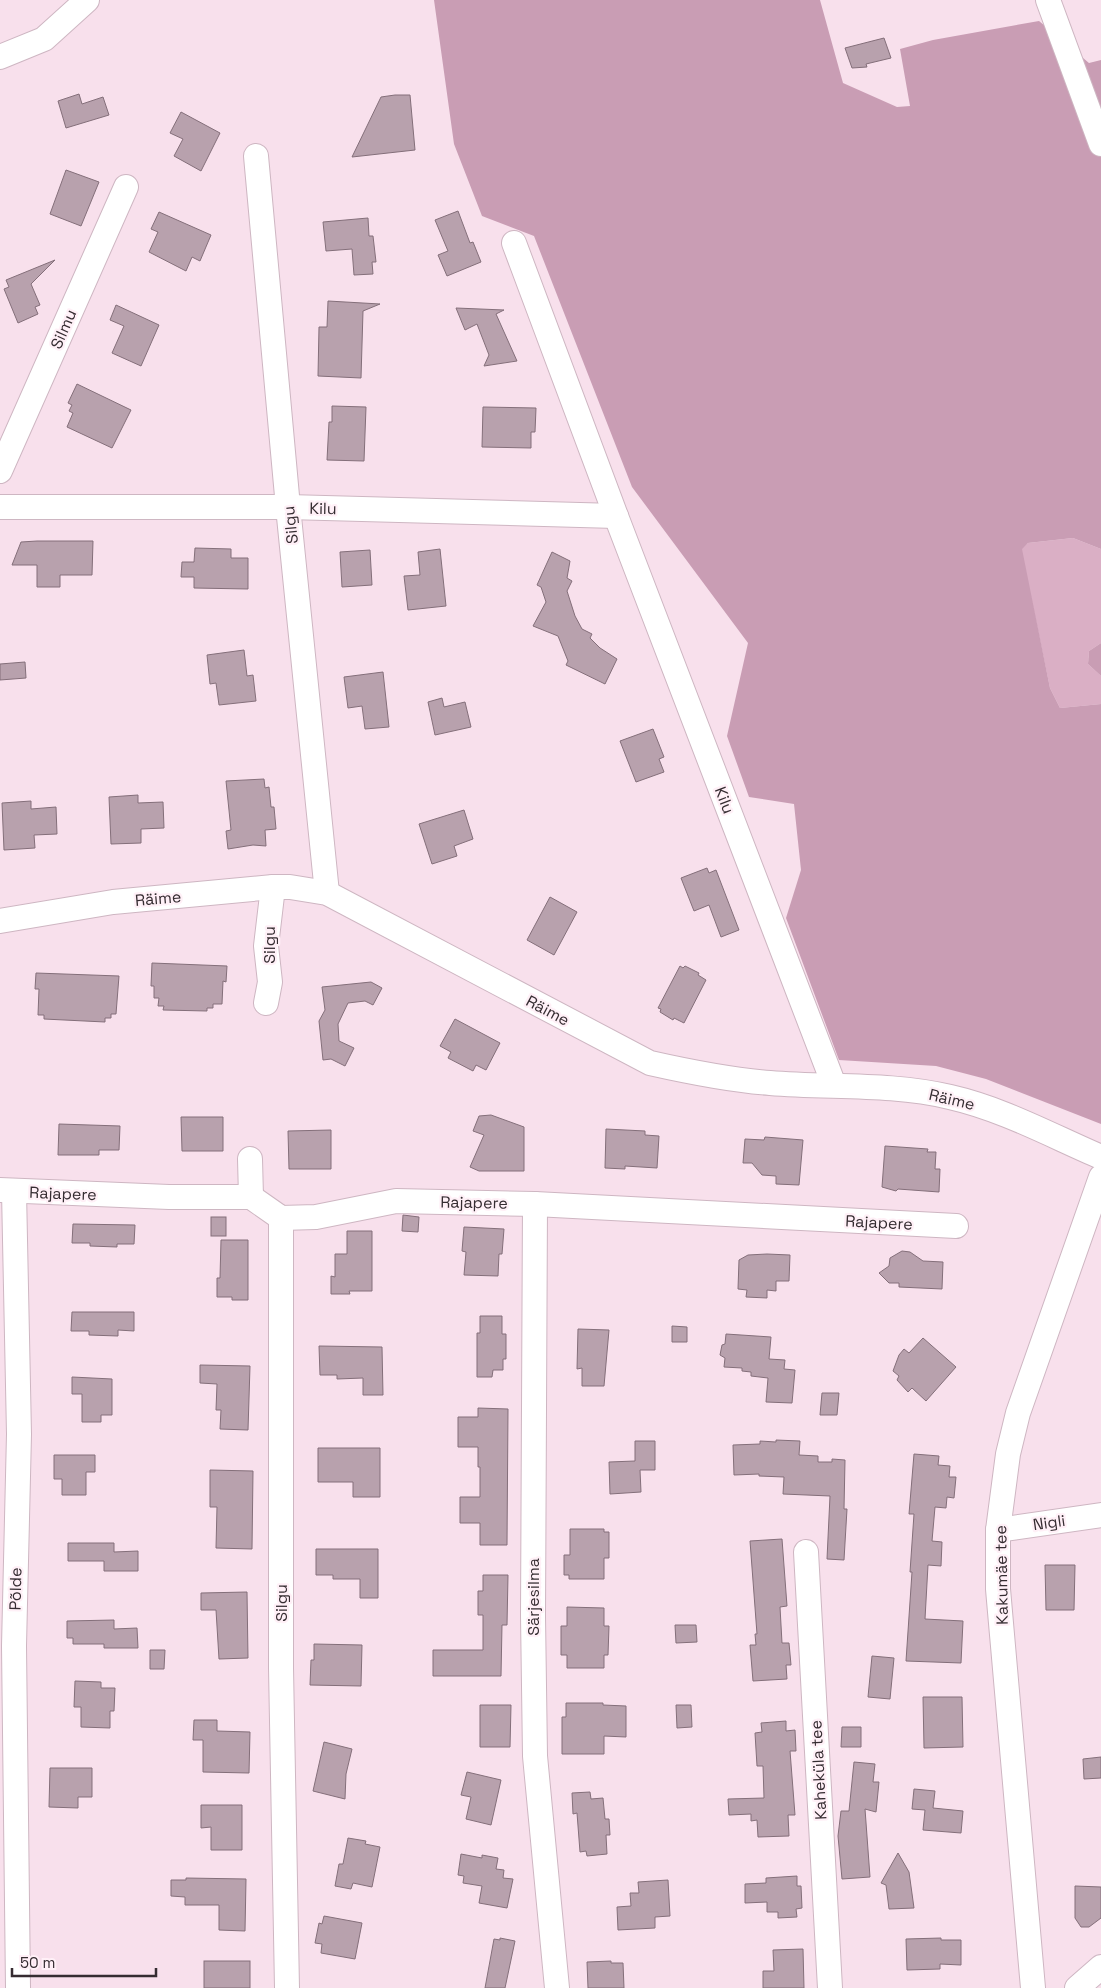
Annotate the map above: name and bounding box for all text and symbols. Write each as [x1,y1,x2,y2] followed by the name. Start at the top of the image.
[46,306,81,352] street label: Silmu
[309,498,337,519] street label: Kilu
[278,505,303,545] street label: Silgu
[710,784,739,817] street label: Kilu
[134,886,182,911] street label: Räime
[259,926,280,964] street label: Silgu
[522,990,573,1031] street label: Räime
[927,1084,977,1115] street label: Räime
[29,1182,97,1205] street label: Rajapere
[440,1191,508,1214] street label: Rajapere
[845,1210,913,1235] street label: Rajapere
[1031,1510,1067,1535] street label: Nigli
[990,1525,1013,1625] street label: Kakumäe tee
[523,1558,544,1636] street label: Särjesilma
[5,1567,26,1611] street label: Põlde
[271,1584,292,1622] street label: Silgu
[805,1720,832,1820] street label: Kaheküla tee
[12,1946,156,1978] scale bar
[20,1953,55,1972] text: 50 m

